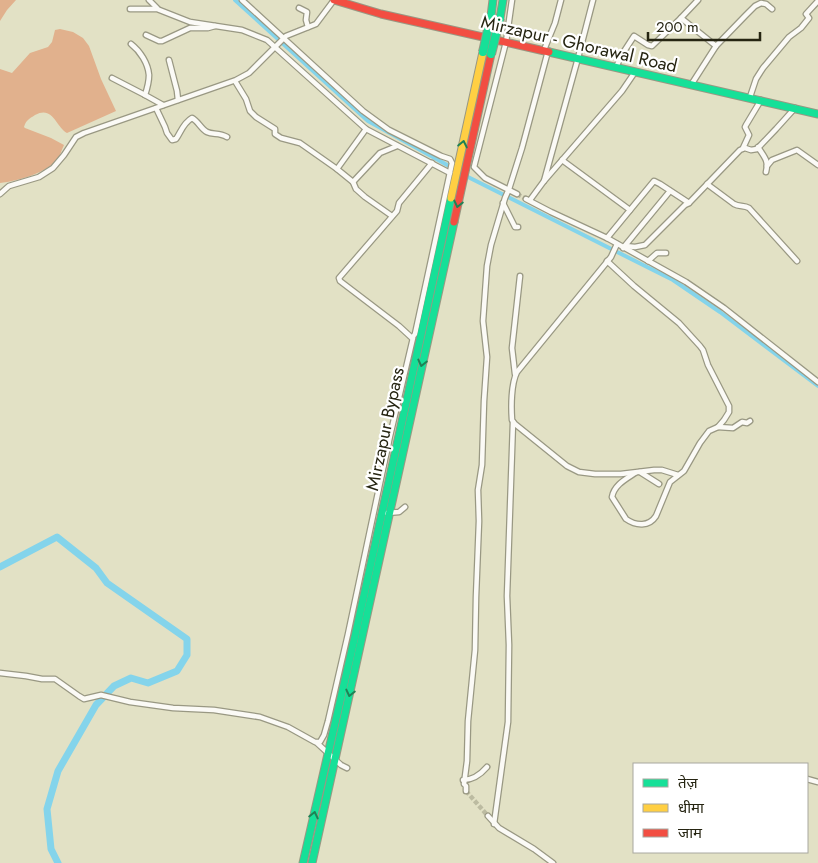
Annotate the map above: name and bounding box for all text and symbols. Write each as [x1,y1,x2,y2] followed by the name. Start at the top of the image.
[478,9,680,79] street label: Mirzapur - Ghorawal Road
[648,10,760,42] scale bar
[656,16,699,38] text: 200 m
[457,140,468,149] one-way arrow
[453,200,464,209] one-way arrow
[418,359,428,367] one-way arrow
[359,365,411,493] street label: Mirzapur Bypass
[345,688,356,697] one-way arrow
[633,763,808,853] legend
[678,772,699,794] text: तेज़
[678,797,705,819] text: धीमा
[308,811,319,820] one-way arrow
[678,822,703,844] text: जाम

